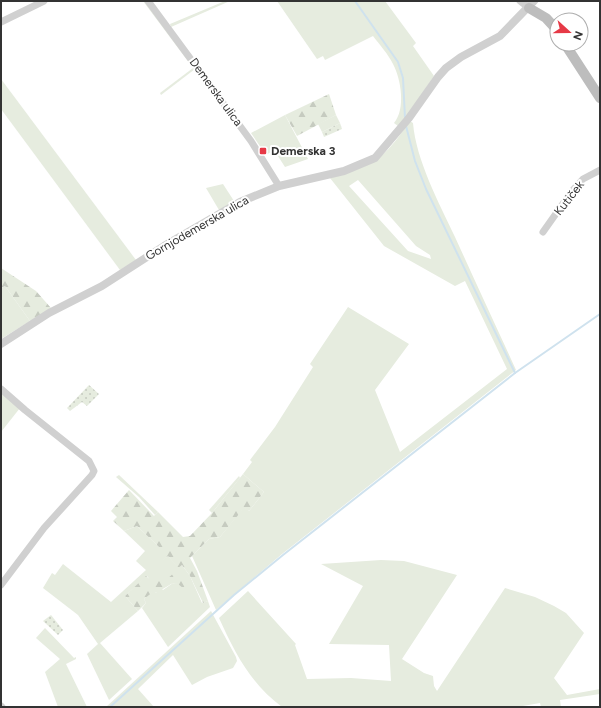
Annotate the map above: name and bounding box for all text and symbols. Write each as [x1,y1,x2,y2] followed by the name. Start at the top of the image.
[549,12,589,52] north arrow
[570,29,585,42] text: N
[187,55,245,129] street label: Demerska ulica
[271,144,336,158] place label: Demerska 3
[258,146,268,156] marker: Demerska 3
[551,178,587,218] street label: Kutiček
[143,193,251,263] street label: Gornjodemerska ulica

